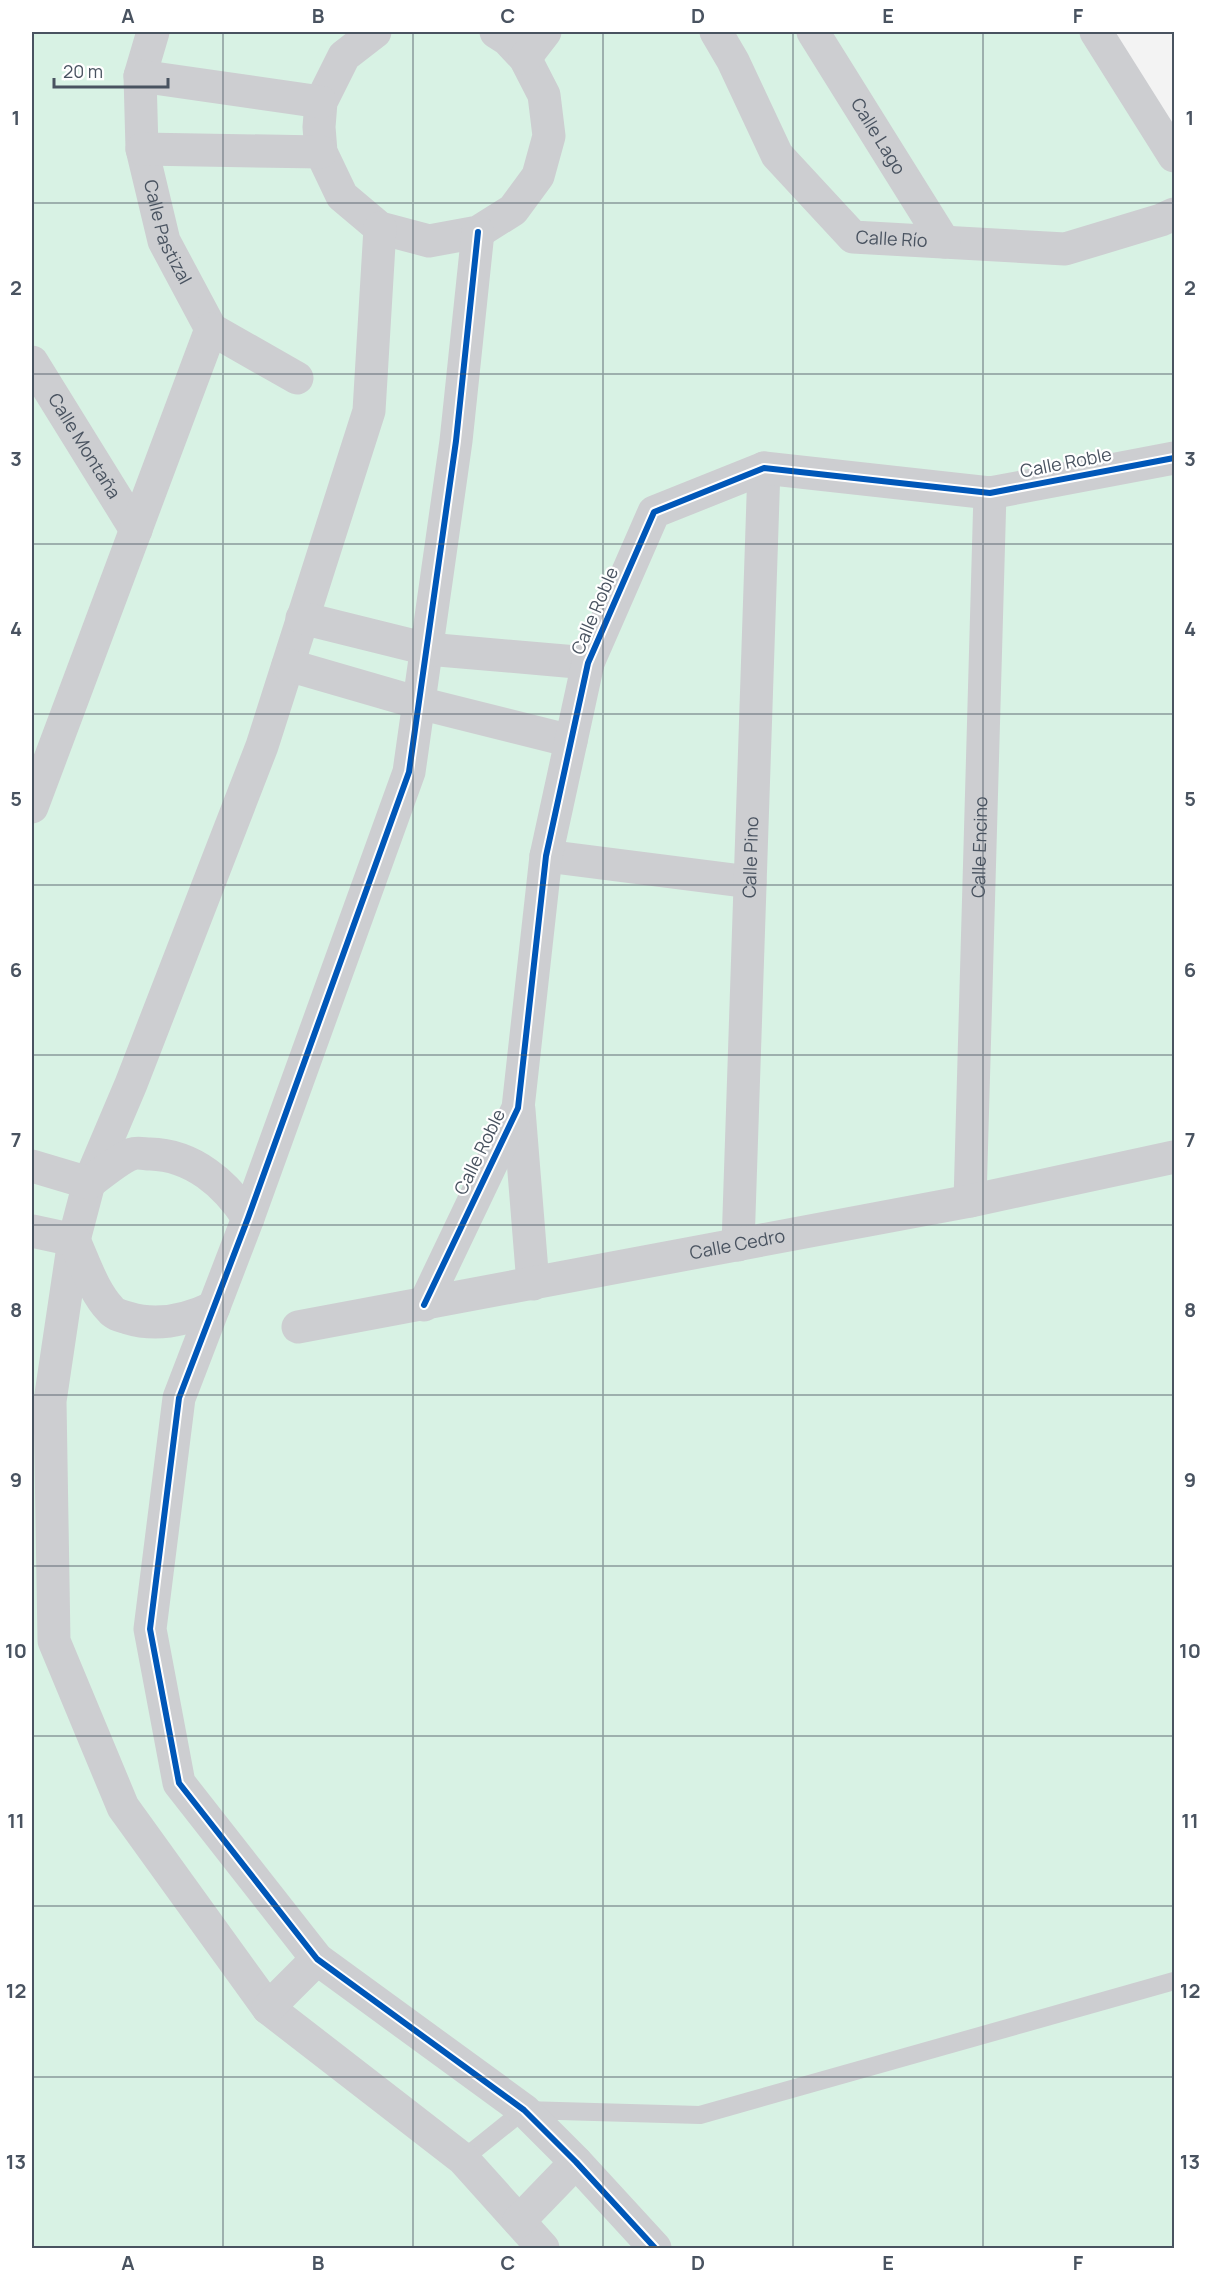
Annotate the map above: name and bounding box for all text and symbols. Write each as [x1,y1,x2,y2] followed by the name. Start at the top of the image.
[121,2,135,29] text: A
[312,2,325,29] text: B
[501,2,515,29] text: C
[691,2,705,29] text: D
[882,2,894,29] text: E
[1073,2,1084,29] text: F
[54,51,168,89] scale bar
[63,59,103,83] text: 20 m
[846,93,912,179] street label: Calle Lago
[12,104,20,131] text: 1
[1186,104,1194,131] text: 1
[139,177,198,288] street label: Calle Pastizal
[855,224,928,252] street label: Calle Río
[10,274,22,301] text: 2
[1184,274,1196,301] text: 2
[43,388,127,503] street label: Calle Montaña
[1018,441,1114,483] street label: Calle Roble
[10,445,22,472] text: 3
[1184,445,1196,472] text: 3
[565,563,623,658] street label: Calle Roble
[10,615,22,642] text: 4
[1184,615,1196,642] text: 4
[10,785,22,812] text: 5
[1184,785,1196,812] text: 5
[966,796,992,898] street label: Calle Encino
[737,816,763,898] street label: Calle Pino
[10,956,22,983] text: 6
[1184,956,1196,983] text: 6
[448,1105,510,1199] street label: Calle Roble
[11,1126,21,1153] text: 7
[1185,1126,1195,1153] text: 7
[688,1223,787,1264] street label: Calle Cedro
[10,1296,22,1323] text: 8
[1184,1296,1196,1323] text: 8
[10,1466,22,1493] text: 9
[1184,1466,1196,1493] text: 9
[5,1637,27,1664] text: 10
[1179,1637,1201,1664] text: 10
[7,1807,25,1834] text: 11
[1181,1807,1199,1834] text: 11
[6,1977,26,2004] text: 12
[1180,1977,1200,2004] text: 12
[6,2148,26,2175] text: 13
[1180,2148,1200,2175] text: 13
[121,2249,135,2276] text: A
[312,2249,325,2276] text: B
[501,2249,515,2276] text: C
[691,2249,705,2276] text: D
[882,2249,894,2276] text: E
[1073,2249,1084,2276] text: F

